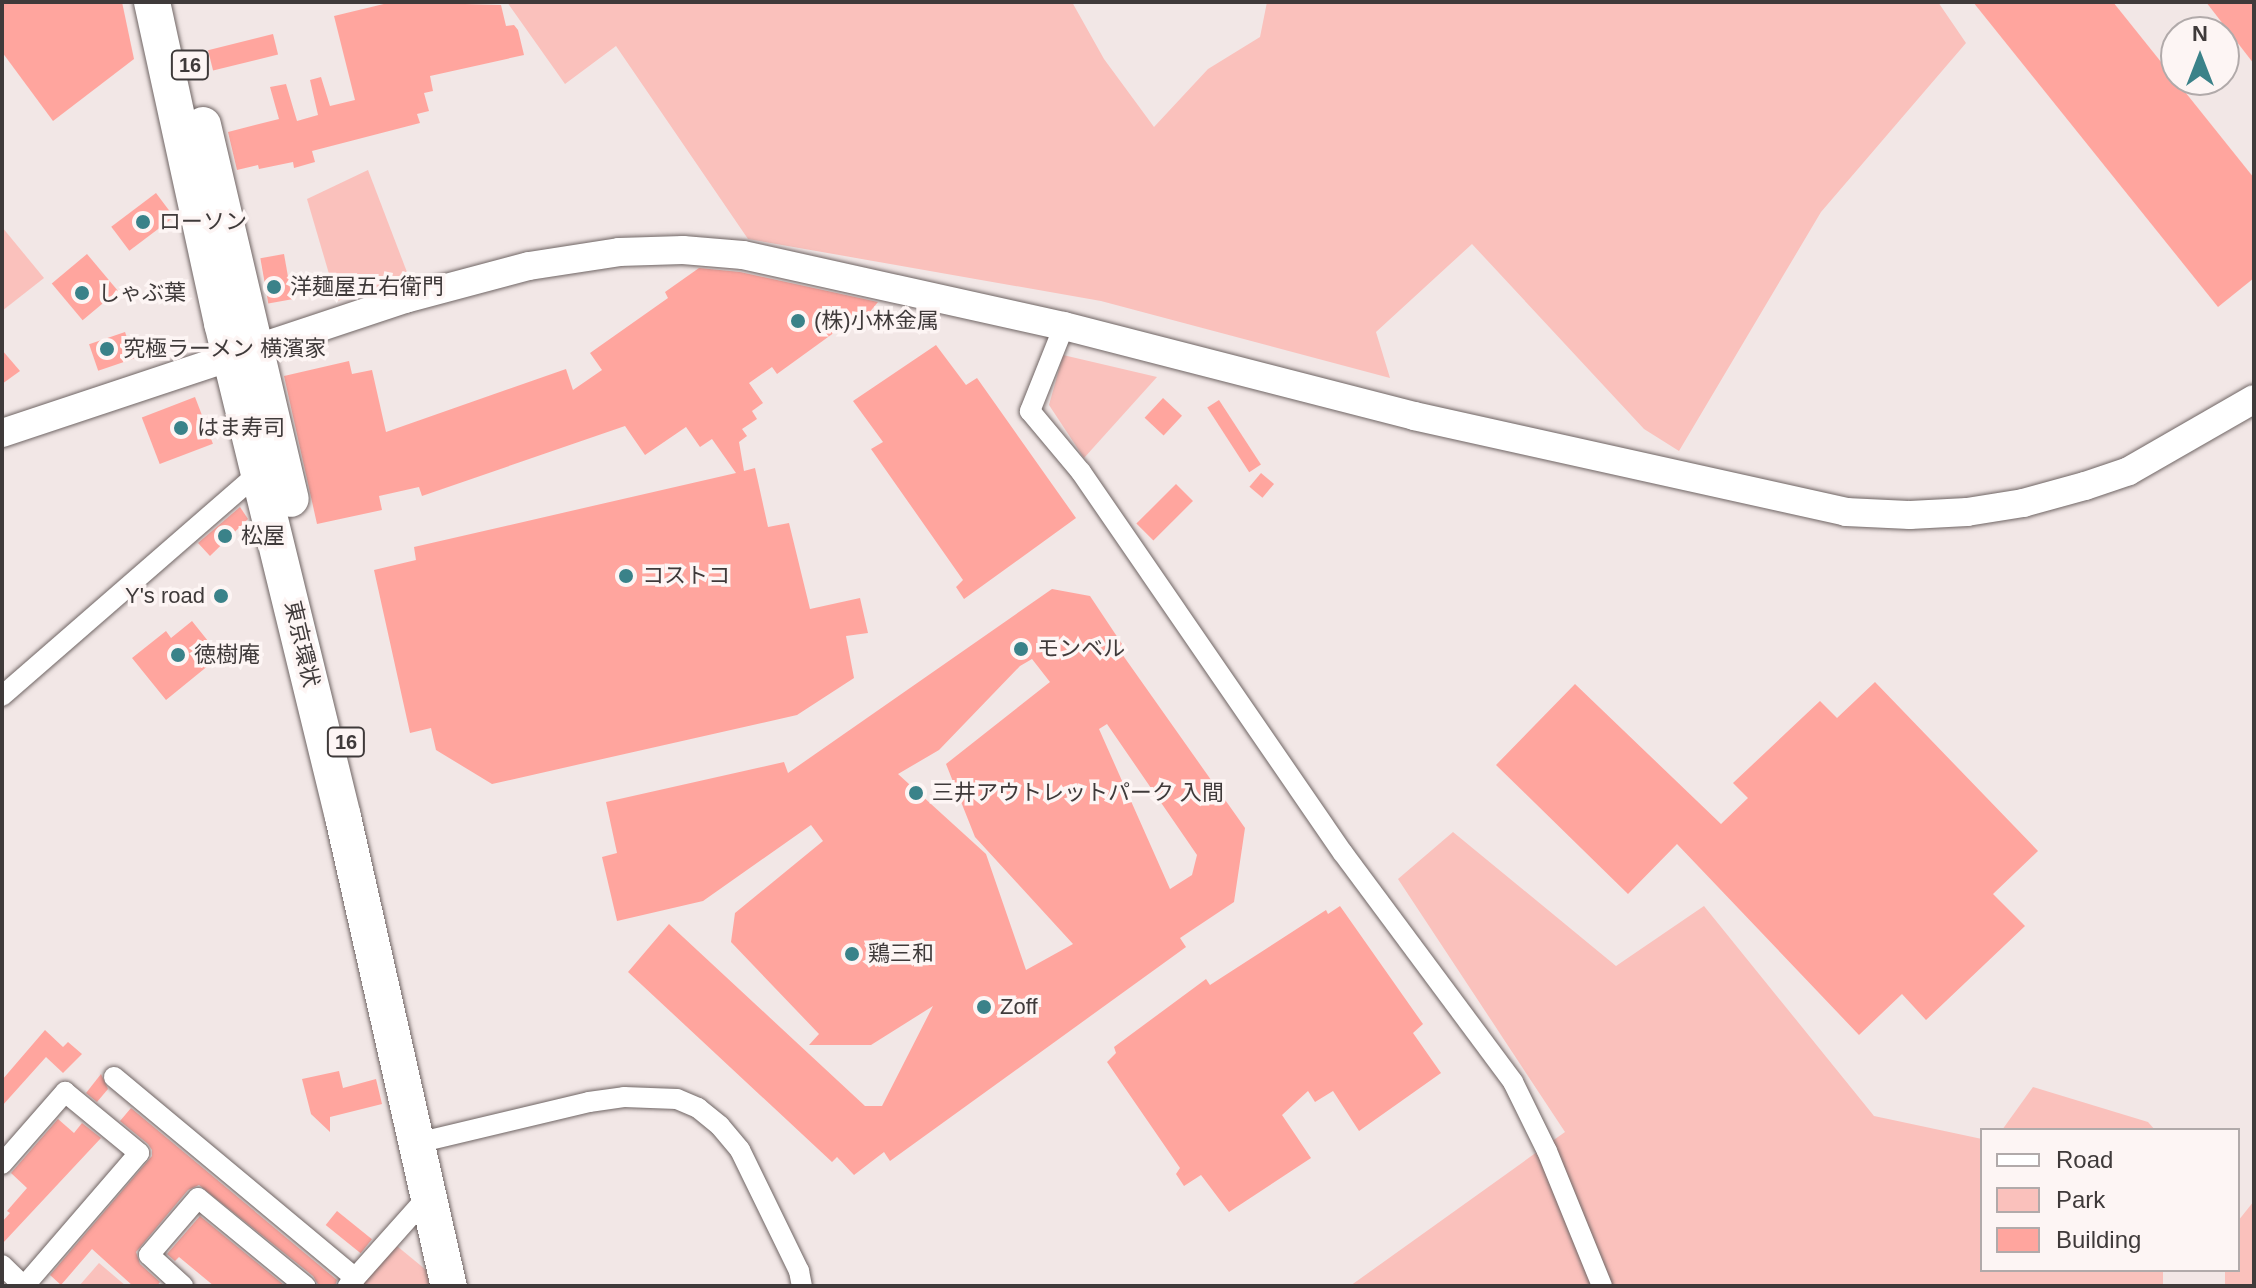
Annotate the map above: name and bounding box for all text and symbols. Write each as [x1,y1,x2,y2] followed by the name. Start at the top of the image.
[2160,16,2240,96] north arrow
[2192,21,2208,46] text: N
[170,49,210,81] road number: 16
[159,209,247,235] place label: ローソン
[134,213,152,231] marker: ローソン
[290,274,444,300] place label: 洋麺屋五右衛門
[265,278,283,296] marker: 洋麺屋五右衛門
[98,280,186,306] place label: しゃぶ葉
[73,284,91,302] marker: しゃぶ葉
[814,308,939,334] place label: (株)小林金属
[789,312,807,330] marker: (株)小林金属
[123,336,327,362] place label: 究極ラーメン 横濱家
[98,340,116,358] marker: 究極ラーメン 横濱家
[197,415,285,441] place label: はま寿司
[172,419,190,437] marker: はま寿司
[241,523,285,549] place label: 松屋
[216,527,234,545] marker: 松屋
[642,563,730,589] place label: コストコ
[617,567,635,585] marker: コストコ
[125,583,205,609] place label: Y's road
[212,587,230,605] marker: Y's road
[279,598,325,690] street label: 東京環状
[1037,636,1125,662] place label: モンベル
[1012,640,1030,658] marker: モンベル
[194,642,260,668] place label: 徳樹庵
[169,646,187,664] marker: 徳樹庵
[326,726,366,758] road number: 16
[932,780,1224,806] place label: 三井アウトレットパーク 入間
[907,784,925,802] marker: 三井アウトレットパーク 入間
[868,941,934,967] place label: 鶏三和
[843,945,861,963] marker: 鶏三和
[1000,994,1038,1020] place label: Zoff
[975,998,993,1016] marker: Zoff
[1980,1128,2240,1272] legend
[2056,1146,2113,1173] text: Road
[2056,1186,2105,1213] text: Park
[2056,1226,2141,1253] text: Building

